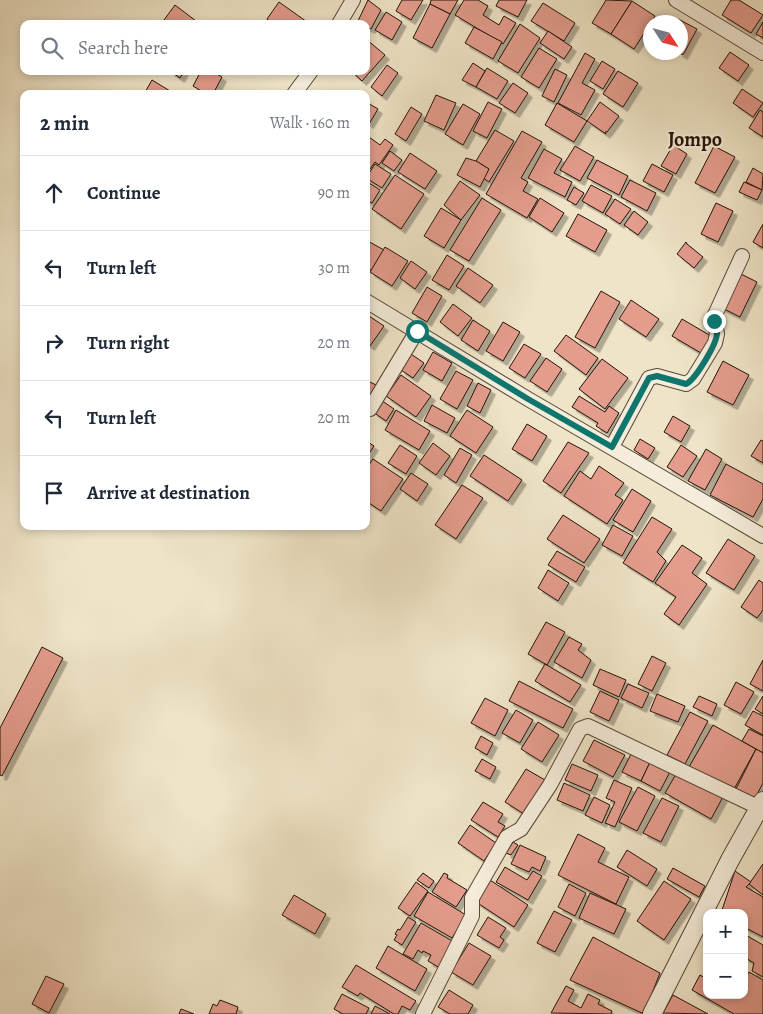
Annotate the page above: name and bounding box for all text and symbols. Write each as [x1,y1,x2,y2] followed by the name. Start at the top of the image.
[643,15,688,60] north arrow
[20,20,370,75] search box
[38,34,66,62] icon: search
[78,35,168,61] text: Search here
[40,109,89,137] text: 2 min
[270,112,350,134] text: Walk · 160 m
[668,126,722,153] district label: Jompo
[40,179,68,207] icon: ahead
[87,180,161,206] text: Continue
[318,182,350,204] text: 90 m
[40,254,68,282] icon: left
[87,255,156,281] text: Turn left
[318,257,350,279] text: 30 m
[703,310,726,333] route end
[406,320,429,343] route start
[40,329,68,357] icon: right
[87,330,169,356] text: Turn right
[317,332,350,354] text: 20 m
[40,404,68,432] icon: left
[87,405,156,431] text: Turn left
[317,407,350,429] text: 20 m
[40,479,68,507] icon: arrive
[87,480,250,506] text: Arrive at destination
[703,909,748,999] map controls
[703,909,748,954] button: +
[703,954,748,999] button: −

